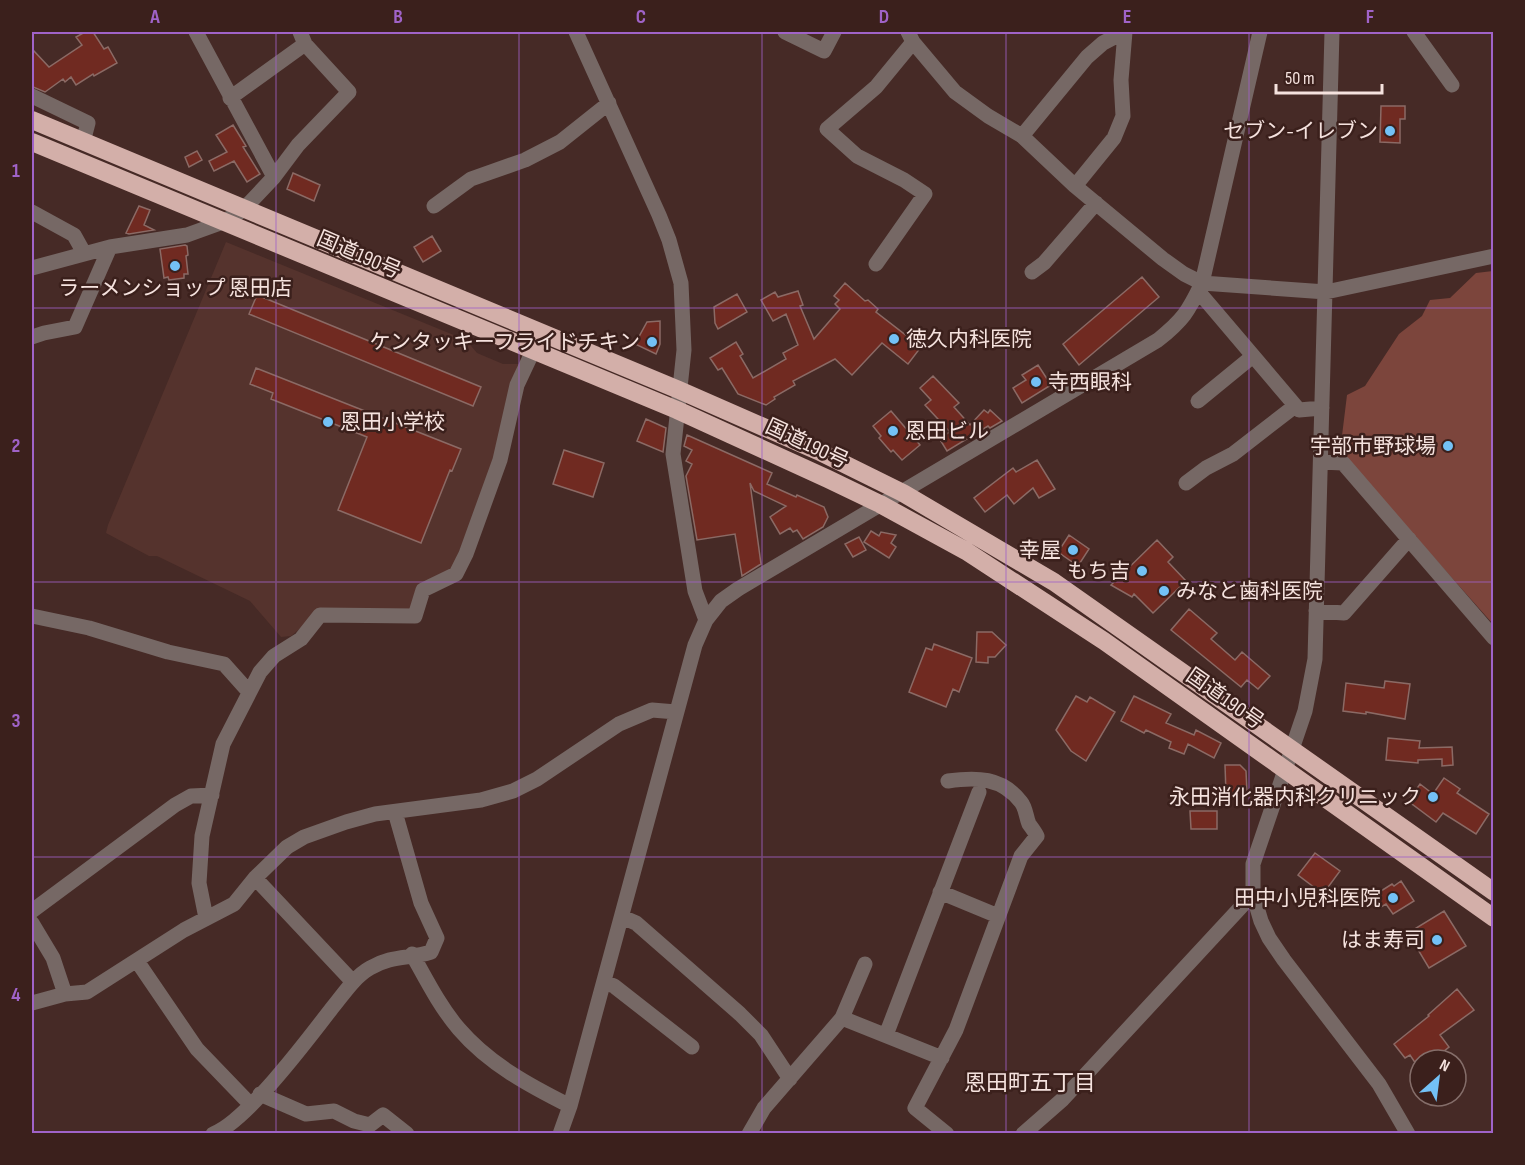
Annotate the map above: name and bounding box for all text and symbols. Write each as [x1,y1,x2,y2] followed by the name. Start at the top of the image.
[149,5,160,29] text: A
[393,5,403,29] text: B
[636,5,646,29] text: C
[879,5,889,29] text: D
[1123,5,1131,29] text: E
[1366,5,1374,29] text: F
[1276,57,1382,95] scale bar
[1285,68,1315,89] text: 50 m
[1223,119,1378,144] place label: セブン-イレブン
[1383,124,1397,138] marker: セブン-イレブン
[12,159,20,183] text: 1
[313,226,405,284] street label: 国道190号
[168,259,182,273] marker: ラーメンショップ 恩田店
[58,276,292,301] place label: ラーメンショップ 恩田店
[906,327,1032,352] place label: 徳久内科医院
[370,330,640,355] place label: ケンタッキーフライドチキン
[887,332,901,346] marker: 徳久内科医院
[645,335,659,349] marker: ケンタッキーフライドチキン
[1048,370,1132,395] place label: 寺西眼科
[1029,375,1043,389] marker: 寺西眼科
[340,410,445,435] place label: 恩田小学校
[761,414,853,474] street label: 国道190号
[321,415,335,429] marker: 恩田小学校
[905,419,989,444] place label: 恩田ビル
[886,424,900,438] marker: 恩田ビル
[12,434,20,458] text: 2
[1310,434,1436,459] place label: 宇部市野球場
[1441,439,1455,453] marker: 宇部市野球場
[1019,538,1061,563] place label: 幸屋
[1066,543,1080,557] marker: 幸屋
[1067,559,1130,584] place label: もち吉
[1135,564,1149,578] marker: もち吉
[1176,579,1323,604] place label: みなと歯科医院
[1157,584,1171,598] marker: みなと歯科医院
[1181,663,1269,735] street label: 国道190号
[12,709,21,733] text: 3
[1169,785,1421,810] place label: 永田消化器内科クリニック
[1426,790,1440,804] marker: 永田消化器内科クリニック
[1234,886,1381,911] place label: 田中小児科医院
[1386,891,1400,905] marker: 田中小児科医院
[1341,928,1425,953] place label: はま寿司
[1430,933,1444,947] marker: はま寿司
[11,983,21,1007] text: 4
[1408,1048,1468,1108] north arrow
[1436,1056,1453,1076] text: N
[964,1070,1096,1097] district label: 恩田町五丁目

